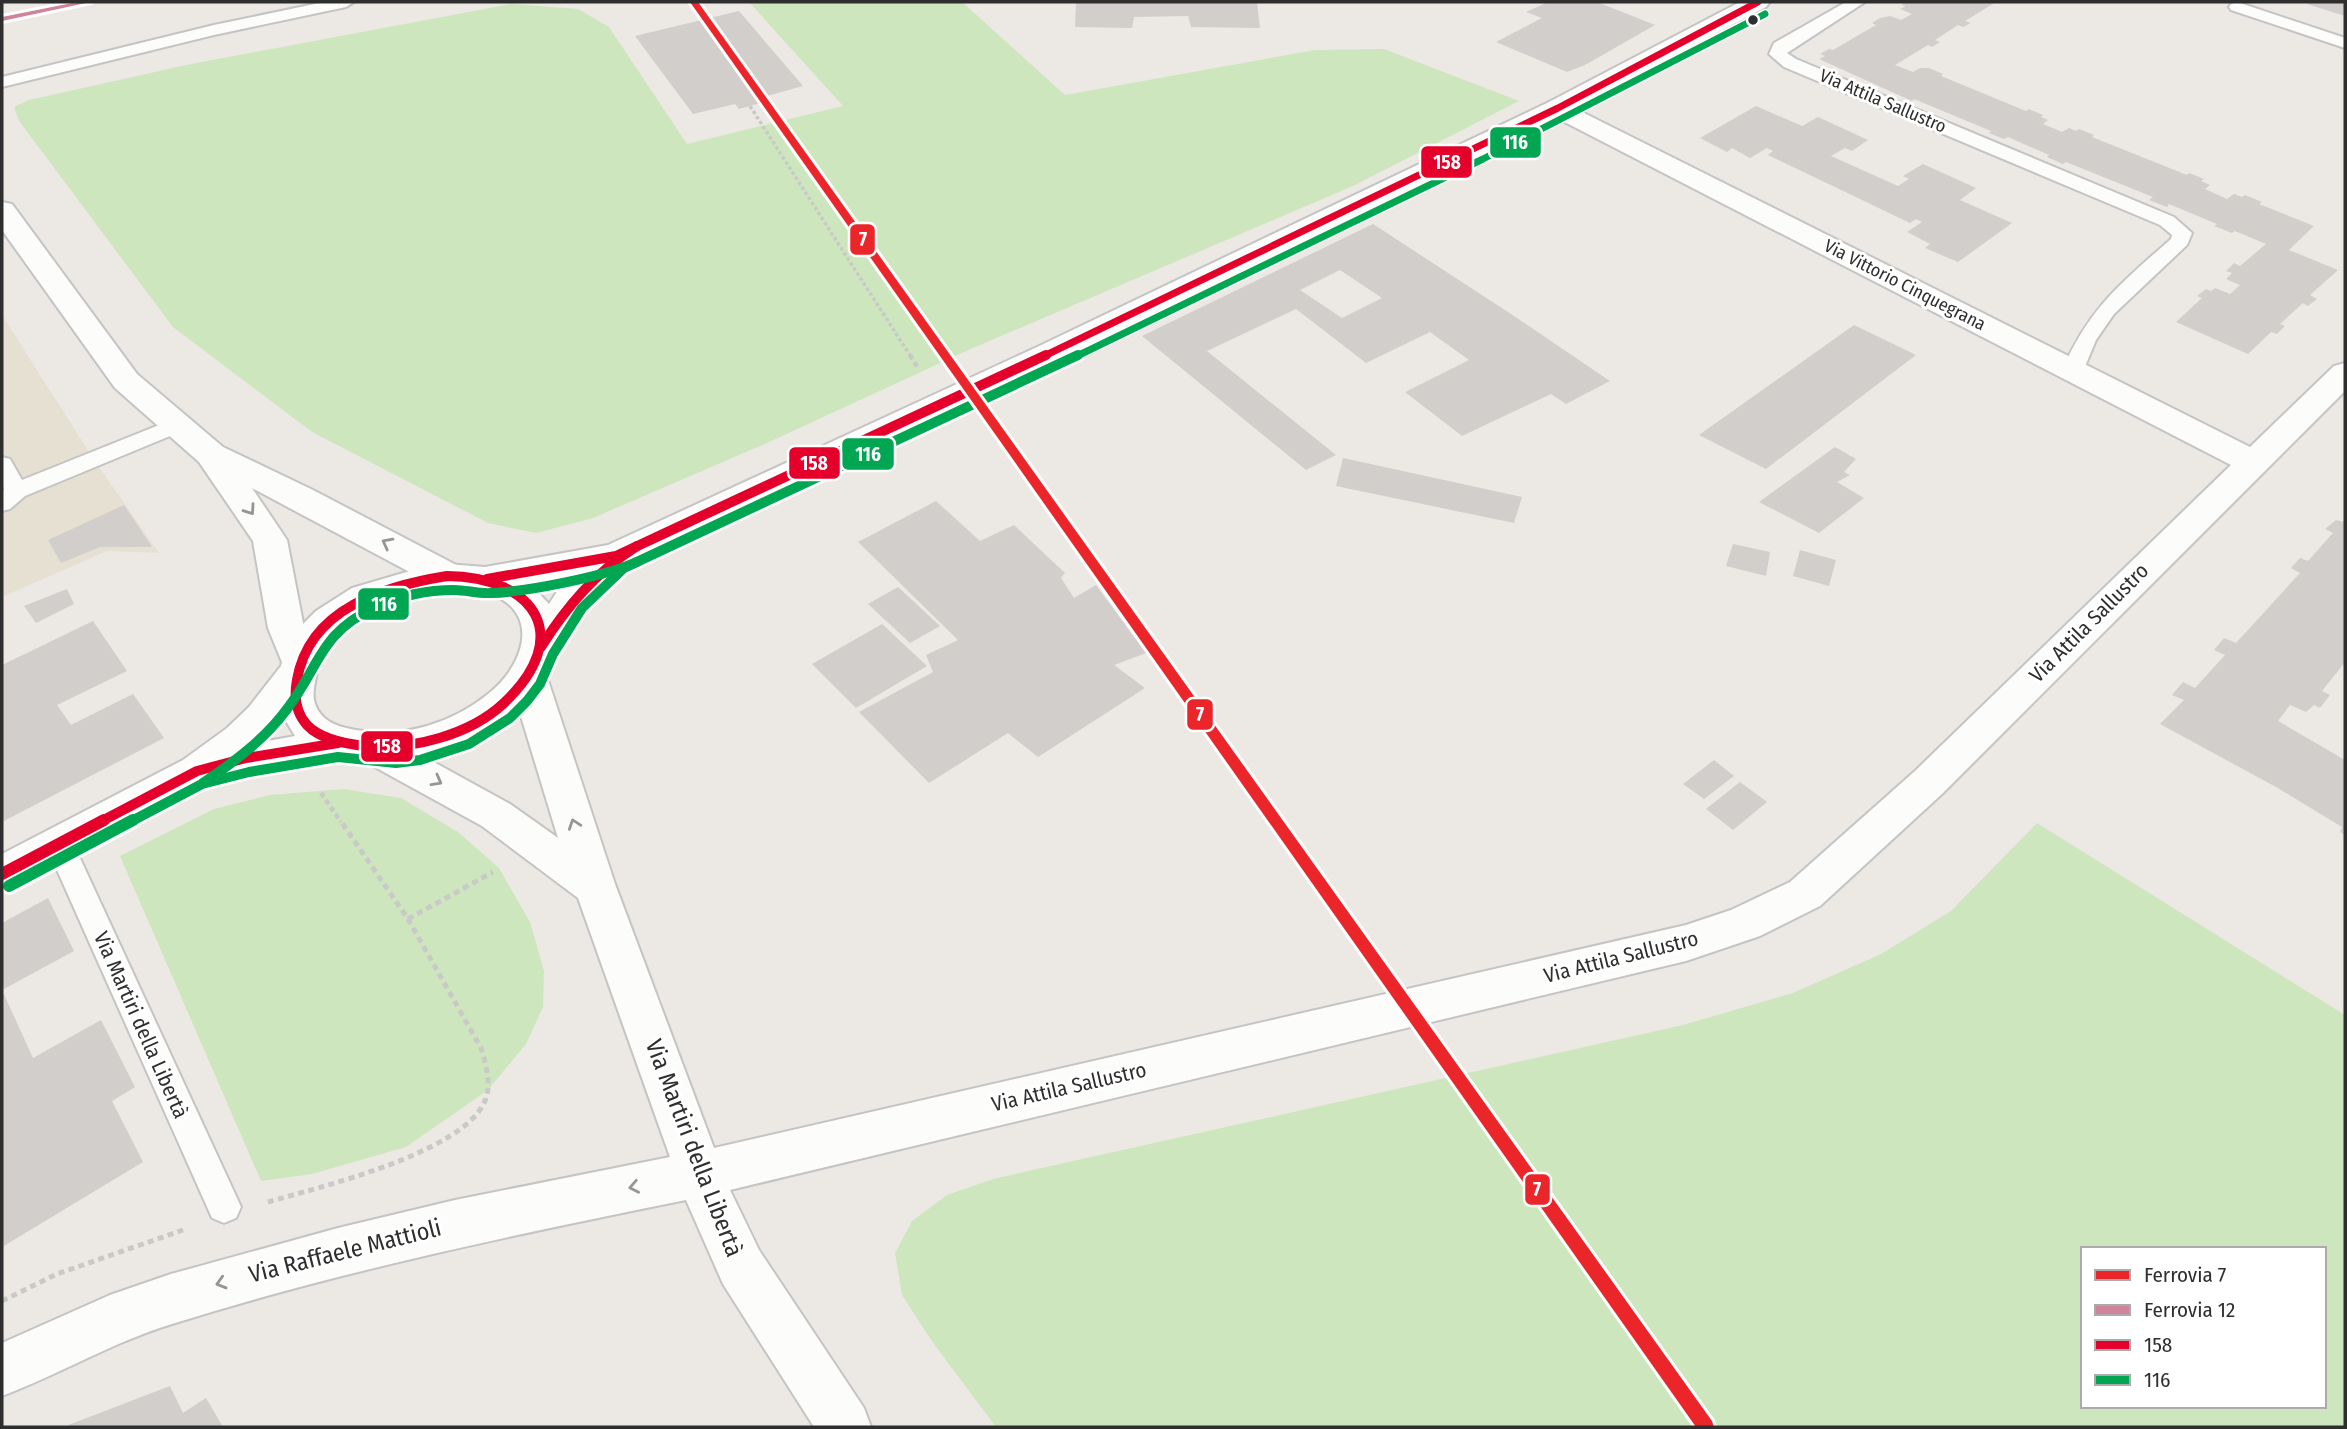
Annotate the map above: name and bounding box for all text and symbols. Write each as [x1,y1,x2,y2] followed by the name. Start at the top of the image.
[1746,13,1760,27] unlabelled marker
[1816,64,1950,138] street label: Via Attila Sallustro
[1489,126,1542,159] line badge: 116
[1502,131,1528,154] text: 116
[1420,145,1473,179] line badge: 158
[1433,151,1461,174] text: 158
[849,223,876,256] line badge: 7
[859,228,867,251] text: 7
[1821,235,1990,335] street label: Via Vittorio Cinquegrana
[841,437,895,471] line badge: 116
[855,443,881,466] text: 116
[788,446,841,480] line badge: 158
[800,452,828,475] text: 158
[242,502,254,515] one-way arrow
[382,538,394,552] one-way arrow
[2024,558,2154,688] street label: Via Attila Sallustro
[357,587,410,621] line badge: 116
[371,593,397,616] text: 116
[1186,698,1214,731] line badge: 7
[1196,703,1204,726] text: 7
[360,730,414,763] line badge: 158
[373,735,401,758] text: 158
[429,773,442,786] one-way arrow
[568,819,582,831] one-way arrow
[1541,925,1701,989] street label: Via Attila Sallustro
[88,928,194,1122] street label: Via Martiri della Libertà
[640,1035,748,1261] street label: Via Martiri della Libertà
[989,1057,1149,1117] street label: Via Attila Sallustro
[1524,1173,1551,1206] line badge: 7
[628,1178,640,1193] one-way arrow
[1533,1178,1541,1201] text: 7
[246,1214,444,1288] street label: Via Raffaele Mattioli
[2081,1247,2326,1408] legend
[2144,1262,2226,1288] text: Ferrovia 7
[216,1275,228,1290] one-way arrow
[2144,1297,2235,1323] text: Ferrovia 12
[2144,1332,2172,1358] text: 158
[2144,1367,2171,1393] text: 116

